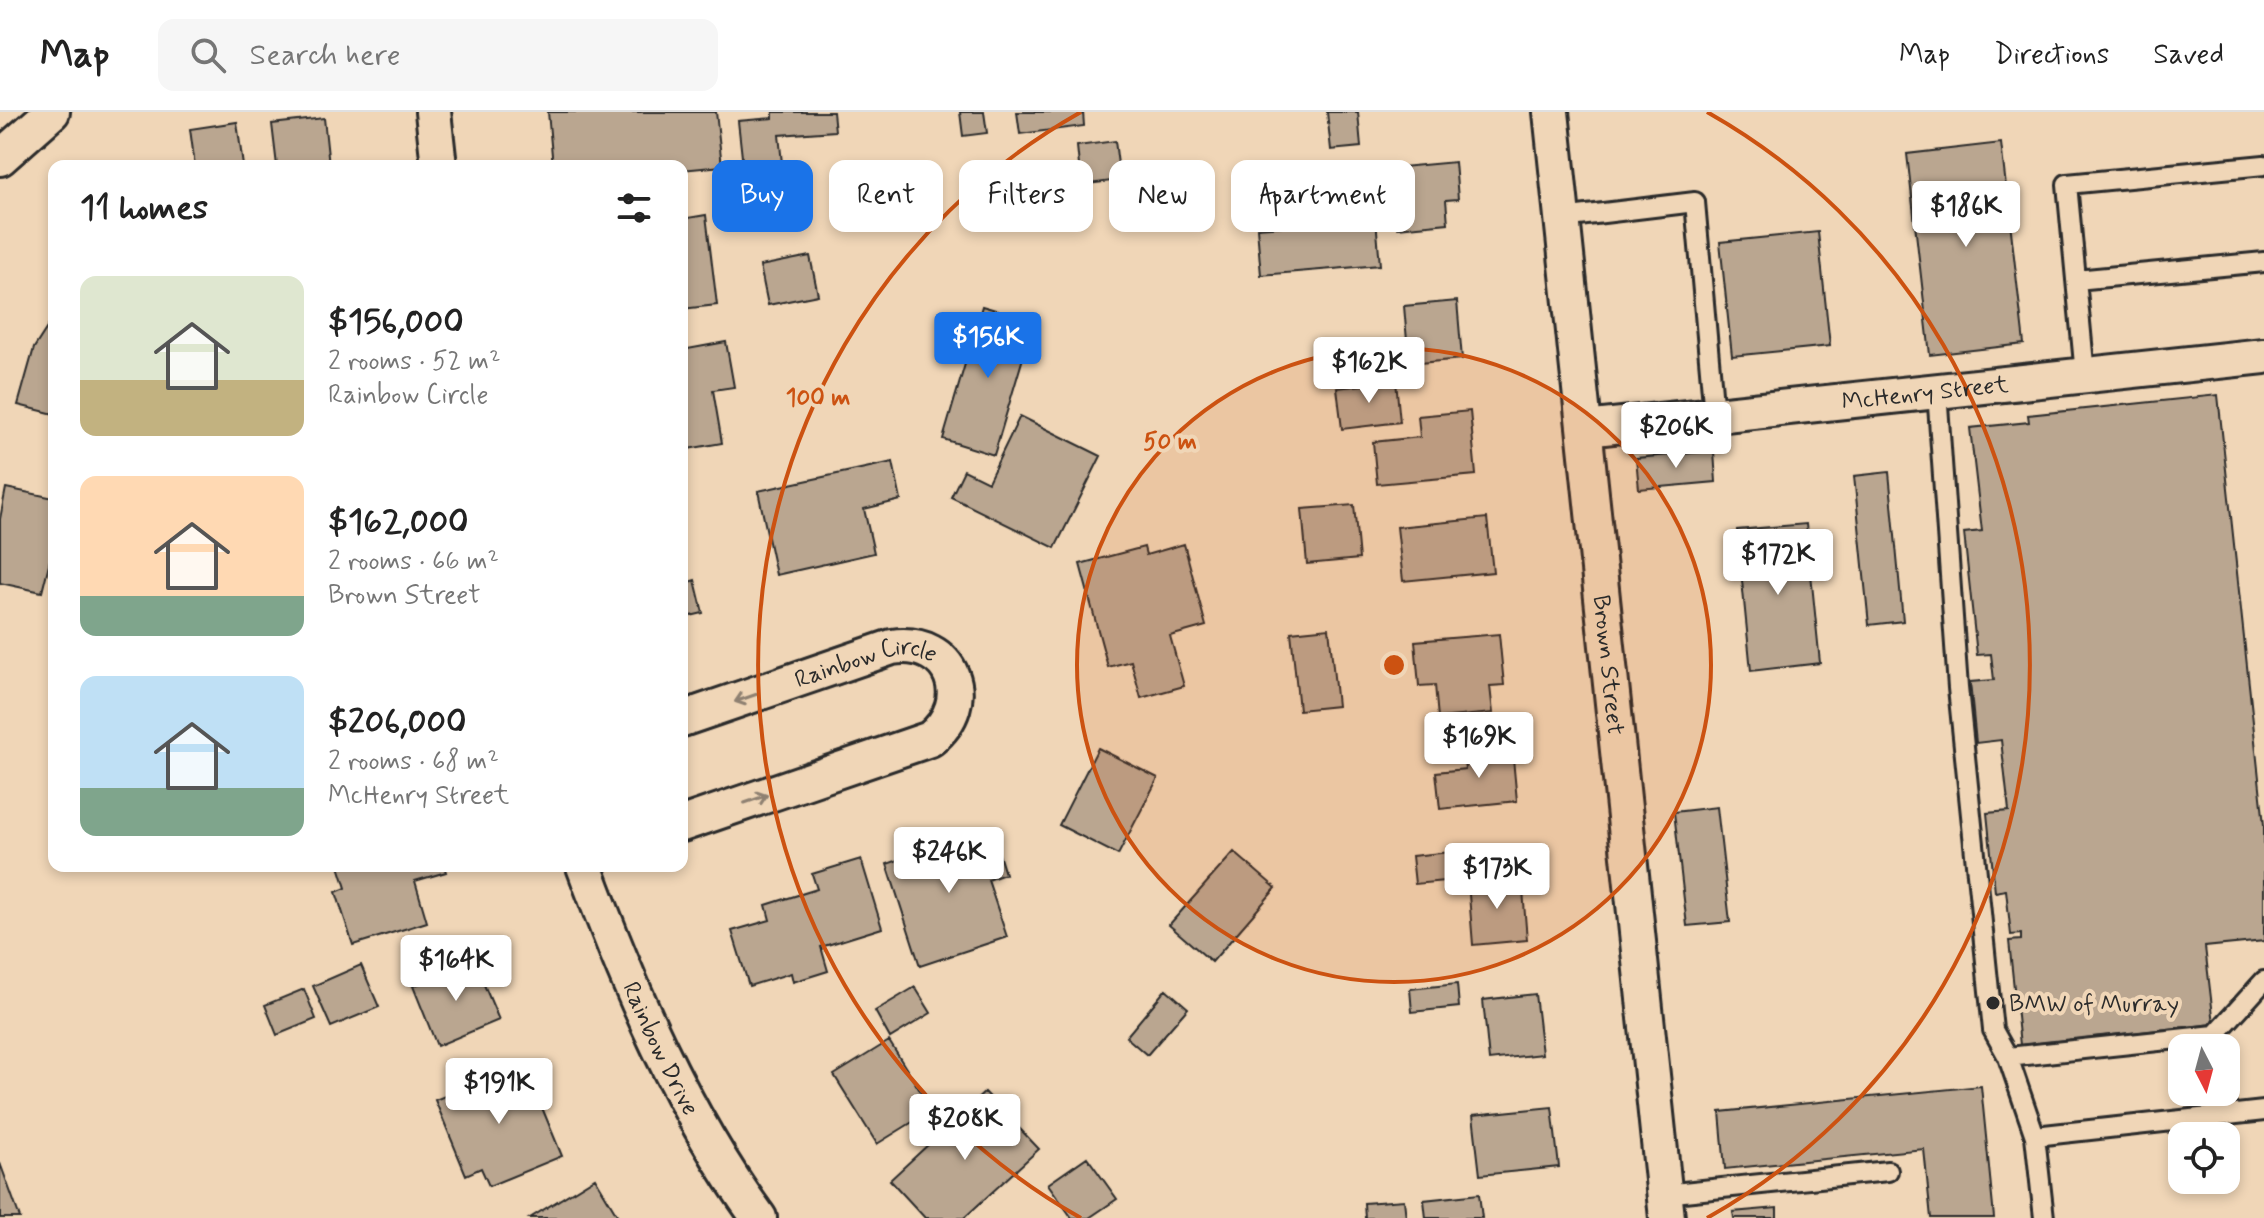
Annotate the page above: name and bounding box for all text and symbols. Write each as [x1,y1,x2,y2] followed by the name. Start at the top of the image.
[158,19,718,91] search box
[40,31,110,80] text: Map
[186,33,230,77] icon: search
[250,36,401,75] text: Search here
[1899,37,1950,74] text: Map
[1994,37,2109,74] text: Directions
[2153,37,2224,74] text: Saved
[712,160,813,232] chip: Buy
[829,160,943,232] chip: Rent
[959,160,1093,232] chip: Filters
[1109,160,1215,232] chip: New
[1231,160,1415,232] chip: Apartment
[1910,181,2022,249] pin: $186K
[80,186,208,231] text: 11 homes
[612,186,656,230] icon: filters
[1930,190,2002,224] text: $186K
[328,300,464,345] text: $156,000
[144,308,240,404] icon: home
[932,312,1044,380] pin: $156K
[952,321,1024,355] text: $156K
[1313,337,1425,405] pin: $162K
[328,345,500,379] text: 2 rooms · 52 m²
[1331,346,1407,380] text: $162K
[1840,370,2010,418] street label: McHenry Street
[328,379,488,413] text: Rainbow Circle
[786,383,850,414] text: 100 m
[1620,402,1732,470] pin: $206K
[1639,411,1713,445] text: $206K
[1143,427,1197,458] text: 50 m
[328,500,469,545] text: $162,000
[144,508,240,604] icon: home
[1722,529,1834,597] pin: $172K
[1741,538,1815,572] text: $172K
[328,545,499,579] text: 2 rooms · 66 m²
[328,579,481,613] text: Brown Street
[1585,593,1630,737] street label: Brown Street
[791,632,943,696] street label: Rainbow Circle
[1380,651,1408,679] centre of rings
[733,691,758,706] one-way arrow
[328,700,466,745] text: $206,000
[144,708,240,804] icon: home
[1423,712,1535,780] pin: $169K
[1442,721,1516,755] text: $169K
[328,745,499,779] text: 2 rooms · 68 m²
[328,779,509,813] text: McHenry Street
[743,790,768,805] one-way arrow
[893,827,1005,895] pin: $246K
[912,836,986,870] text: $246K
[1441,843,1553,911] pin: $173K
[1463,852,1531,886] text: $173K
[400,935,512,1003] pin: $164K
[419,944,493,978] text: $164K
[614,977,705,1121] street label: Rainbow Drive
[2009,989,2179,1020] place label: BMW of Murray
[1984,994,2002,1012] marker: BMW of Murray
[2168,1034,2240,1106] north arrow
[2168,1034,2240,1194] map controls
[443,1058,555,1126] pin: $191K
[464,1067,534,1101] text: $191K
[909,1094,1021,1162] pin: $208K
[927,1103,1003,1137] text: $208K
[2168,1122,2240,1194] button: locate

